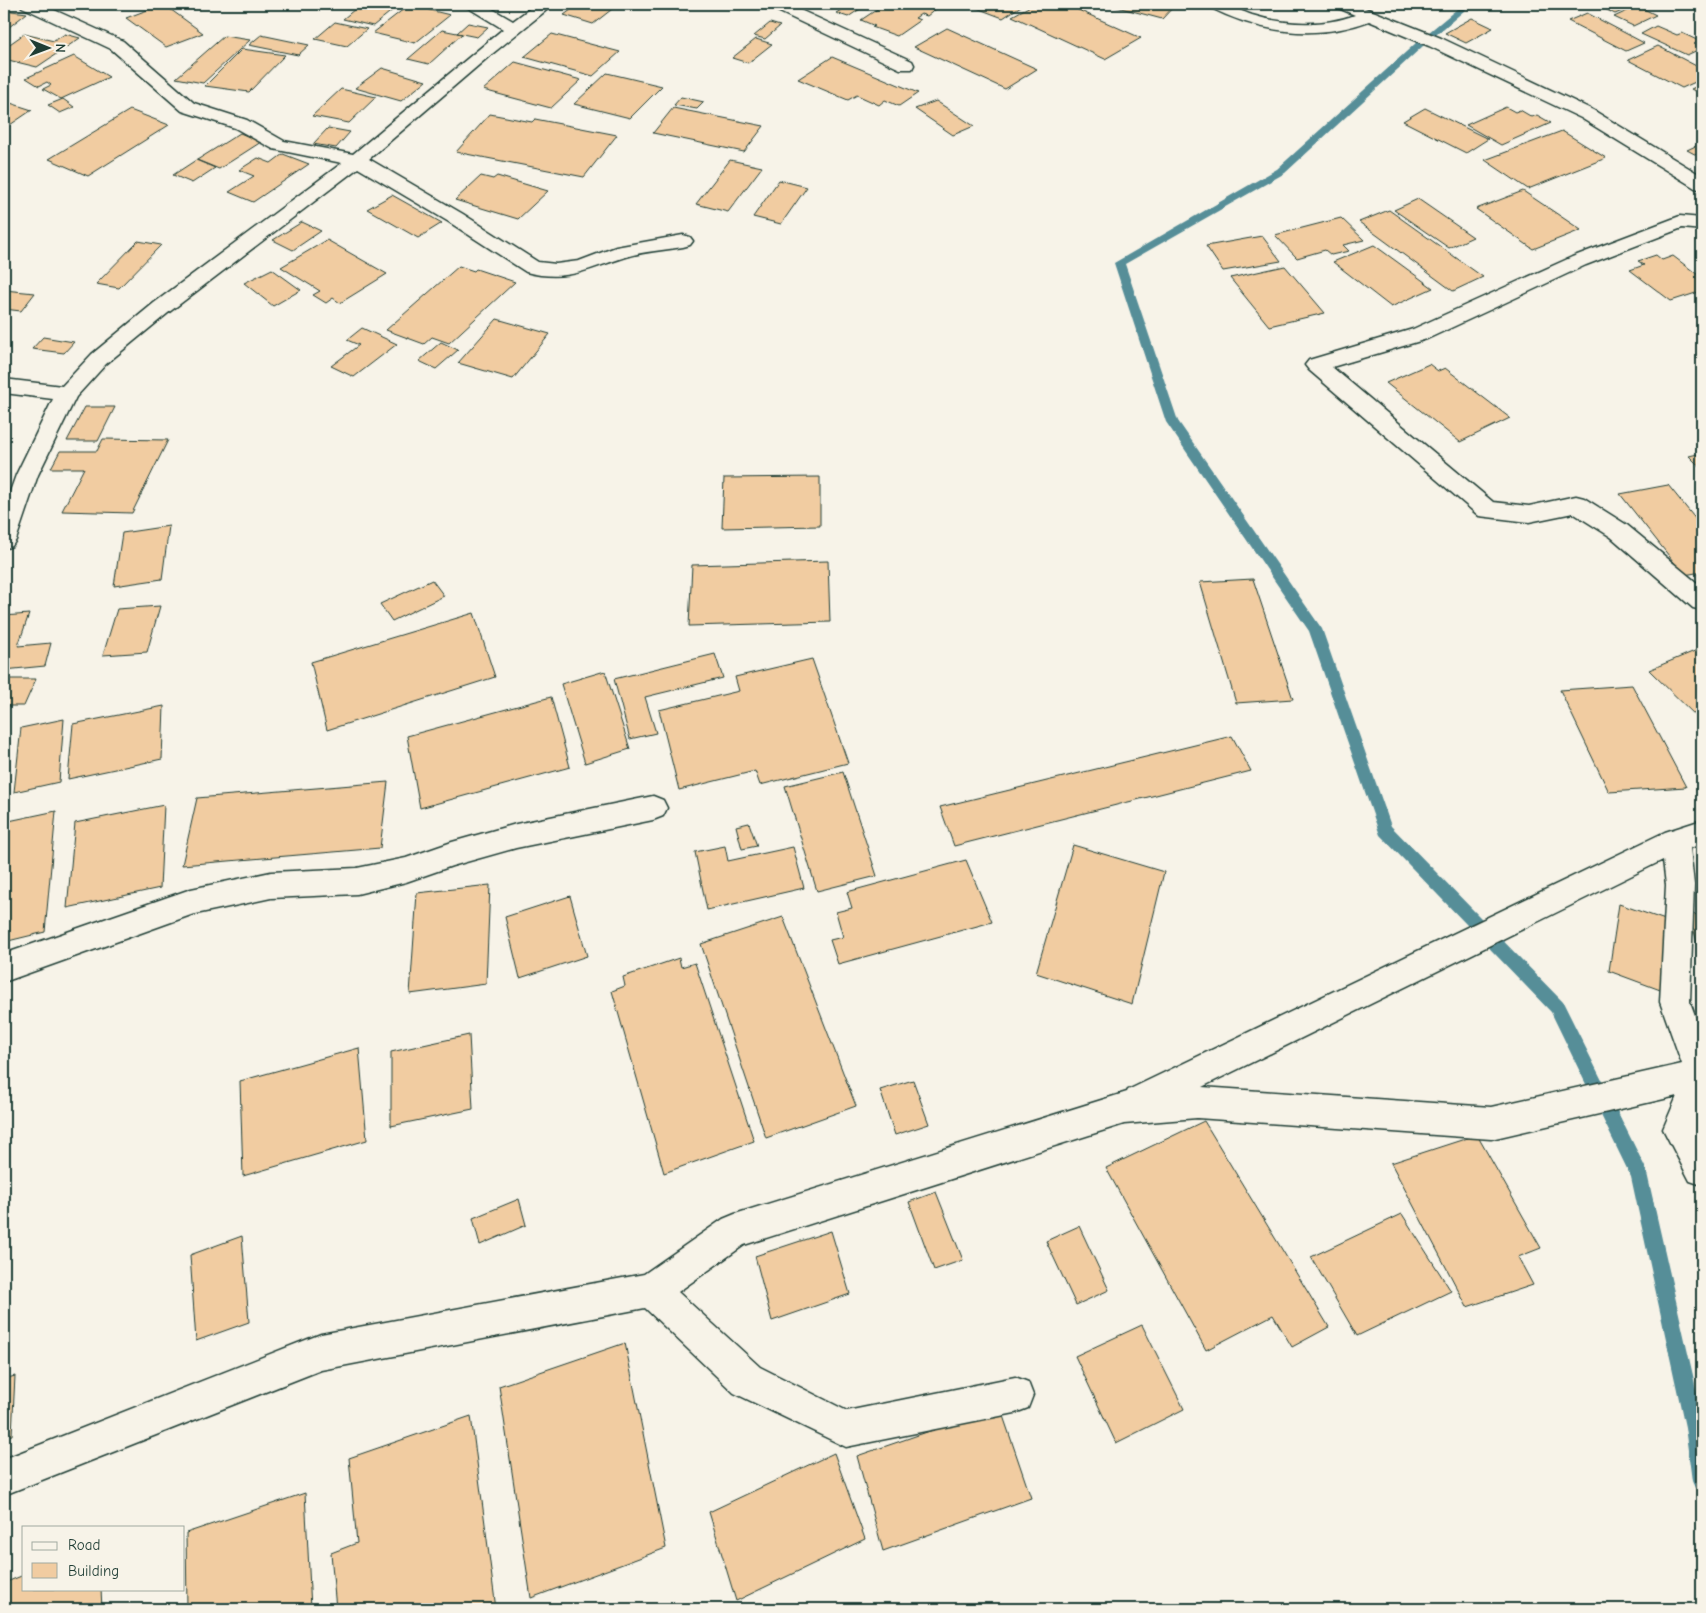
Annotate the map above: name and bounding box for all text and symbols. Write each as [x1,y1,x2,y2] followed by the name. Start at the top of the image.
[22,22,72,72] north arrow
[52,44,69,53] text: N
[22,1526,185,1590] legend
[68,1536,100,1554] text: Road
[68,1562,119,1580] text: Building

